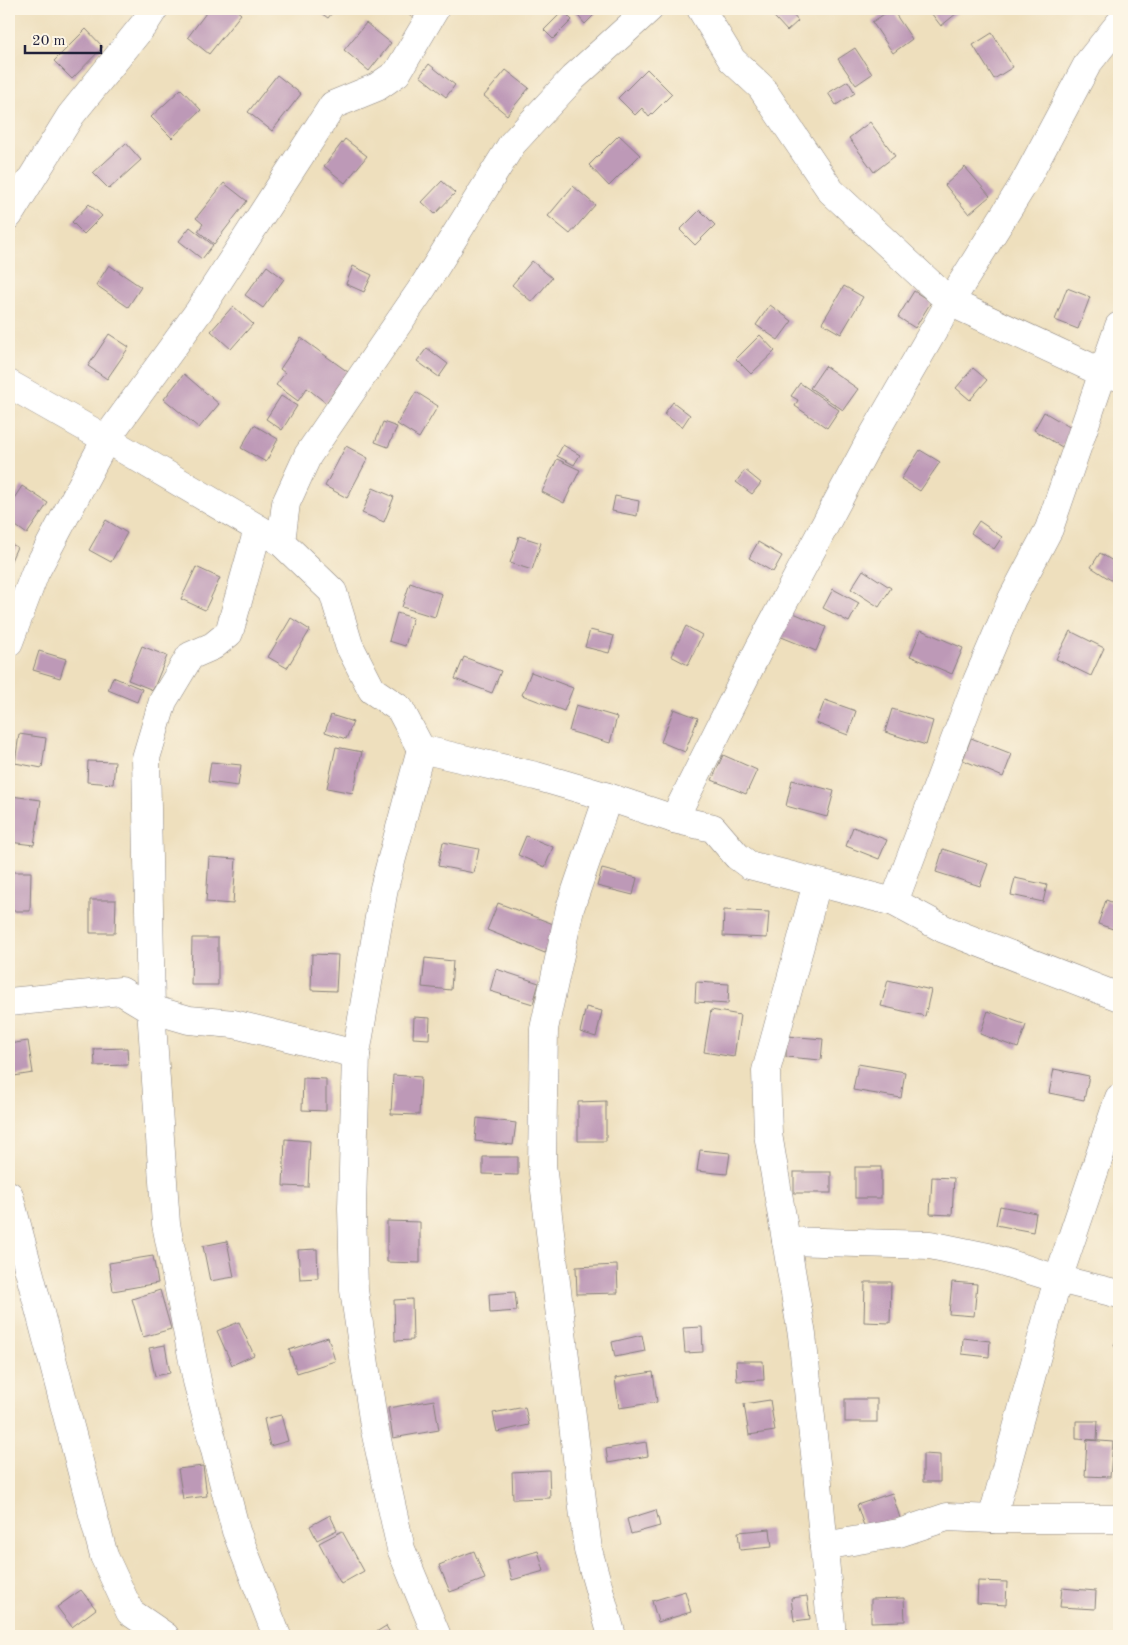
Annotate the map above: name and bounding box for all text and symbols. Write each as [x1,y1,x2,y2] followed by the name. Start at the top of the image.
[25,22,101,54] scale bar
[32,34,66,49] text: 20 m

